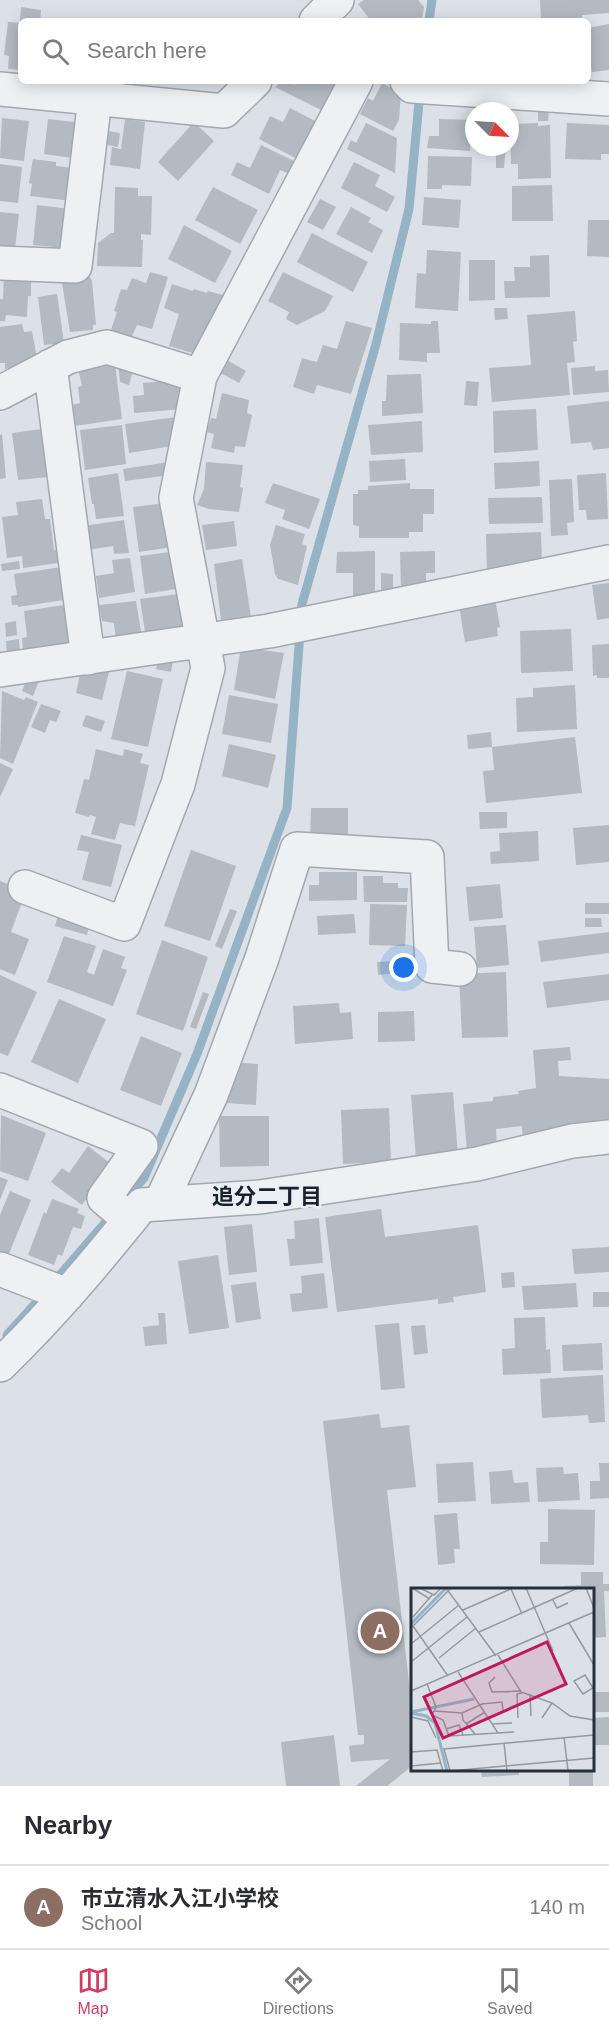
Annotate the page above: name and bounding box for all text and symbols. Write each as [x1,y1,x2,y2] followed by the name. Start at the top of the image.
[18,18,591,84] search box
[39,35,72,68] icon: search
[87,38,207,63] text: Search here
[465,102,519,156] north arrow
[389,953,418,982] your location
[212,1184,322,1209] district label: 追分二丁目
[411,1588,594,1771] inset map
[360,1608,400,1654] pin: A
[24,1810,112,1840] text: Nearby
[81,1886,279,1911] text: 市立清水入江小学校
[36,1896,51,1918] text: A
[529,1896,585,1918] text: 140 m
[81,1912,142,1934] text: School
[77,1964,110,2018] tab: Map
[263,1964,334,2018] tab: Directions
[487,1964,532,2018] tab: Saved

